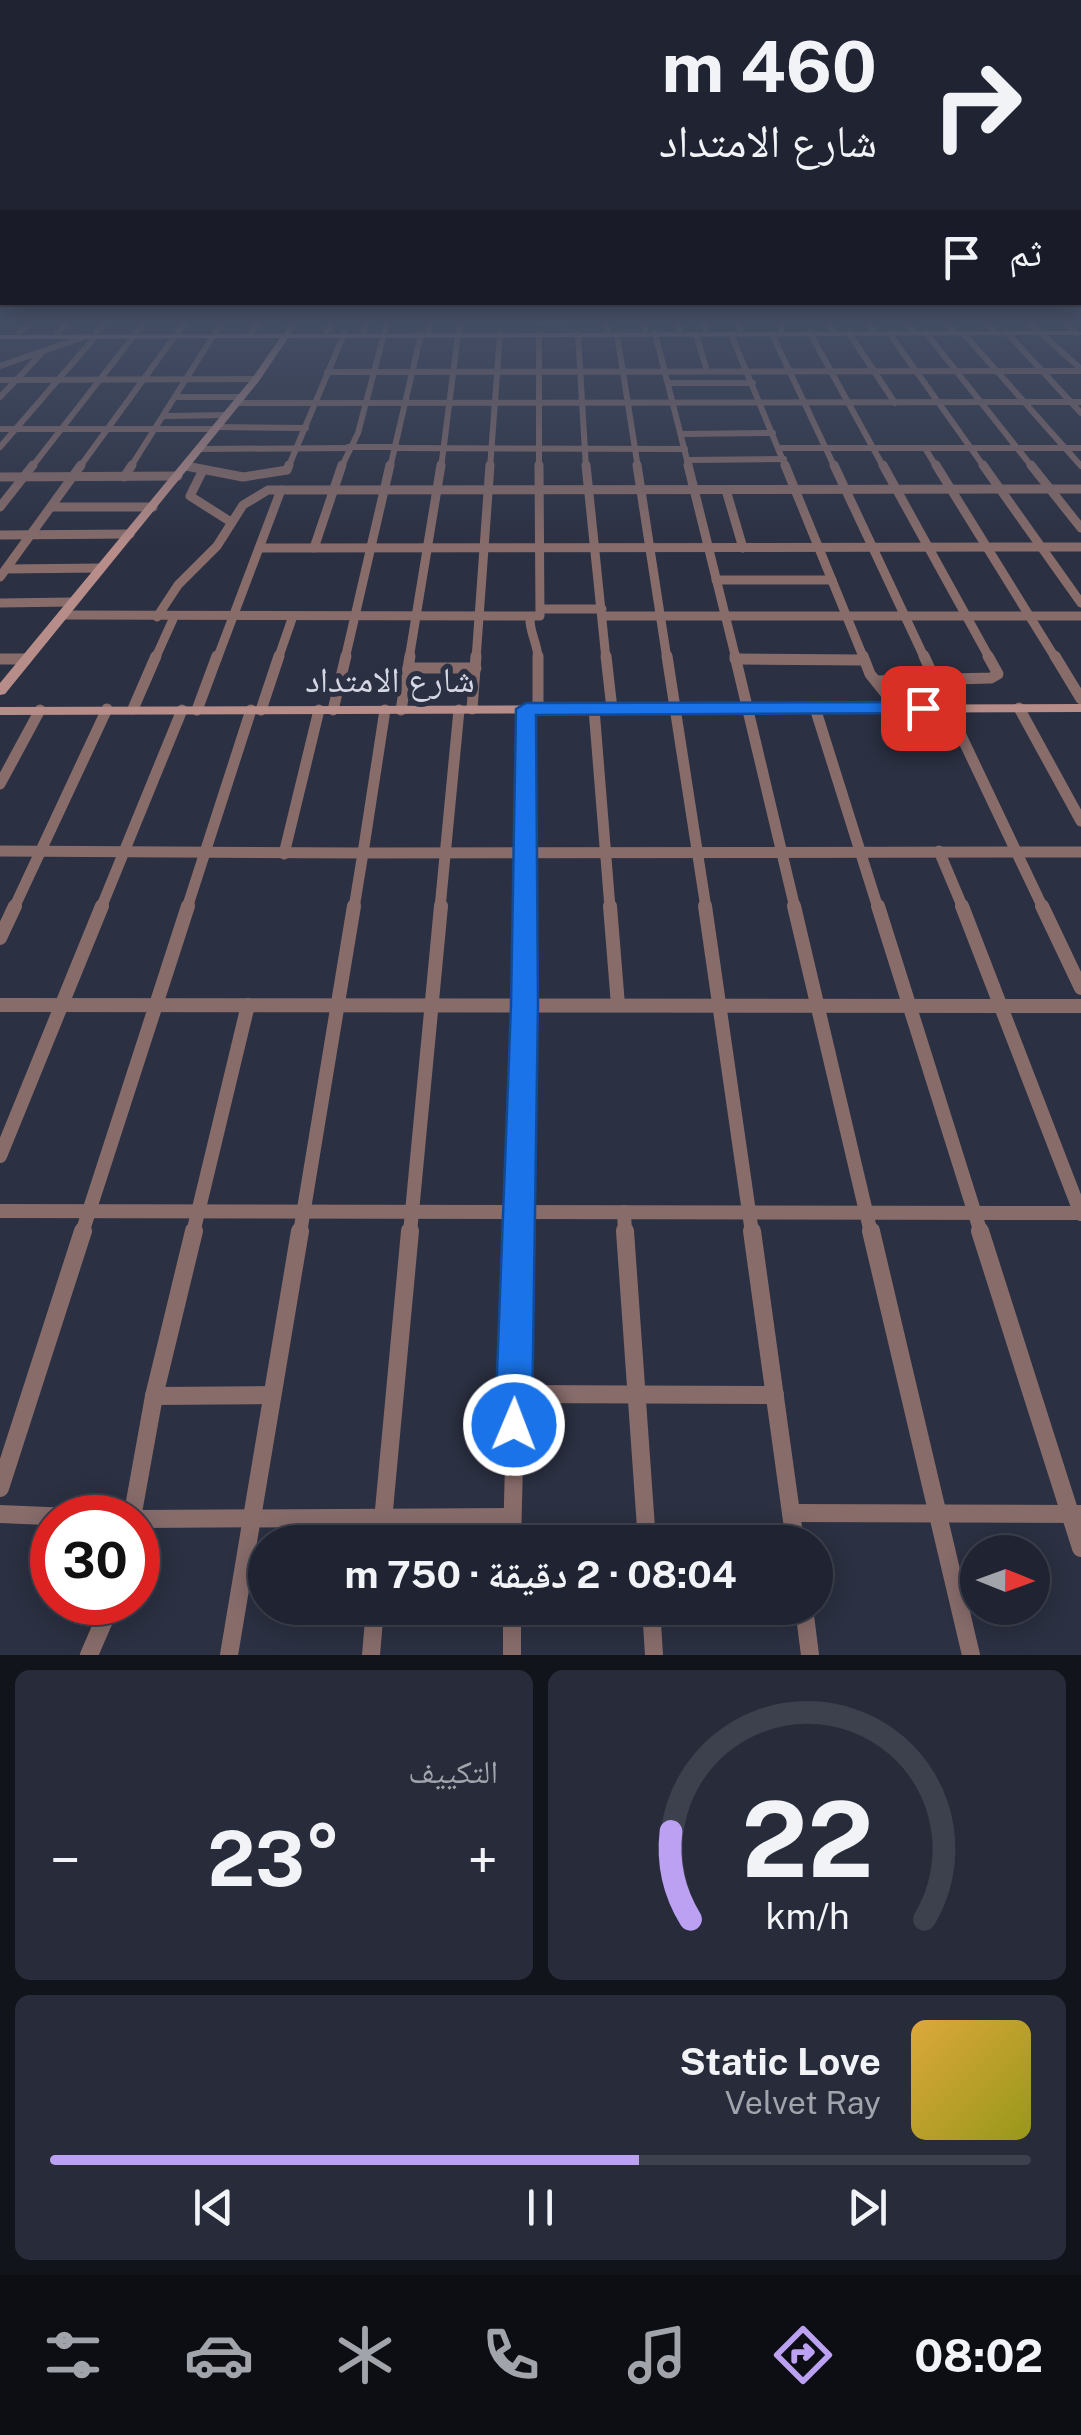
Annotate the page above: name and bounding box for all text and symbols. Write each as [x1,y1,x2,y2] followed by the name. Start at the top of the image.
[661,25,877,108] text: 460 m
[912,40,1042,170] icon: right
[659,114,877,167] text: شارع الامتداد
[934,230,989,285] icon: arrive
[1009,230,1042,275] text: ثم
[305,659,475,702] street label: شارع الامتداد
[881,666,966,751] pin
[896,681,951,736] icon: arrive
[462,1373,566,1477] position arrow
[30,1495,160,1625] speed limit sign: 30
[960,1535,1050,1625] north arrow
[960,1535,1050,1625] map controls
[344,1552,737,1597] text: 08:04 · 2 دقيقة · 750 m
[408,1753,498,1790] text: التكييف
[741,1778,873,1900] text: 22
[207,1815,341,1903] text: 23°
[50,1828,81,1892] text: −
[468,1828,498,1892] text: +
[765,1895,849,1937] text: km/h
[679,2039,881,2084] text: Static Love
[725,2084,881,2121] text: Velvet Ray
[186,2180,241,2235] icon: previous
[513,2180,568,2235] icon: pause
[840,2180,895,2235] icon: next
[38,2320,108,2390] icon: filters
[184,2320,254,2390] icon: car
[330,2320,400,2390] icon: climate
[476,2320,546,2390] icon: phone
[622,2320,692,2390] icon: music
[768,2320,838,2390] icon: directions
[914,2329,1043,2382] text: 08:02

